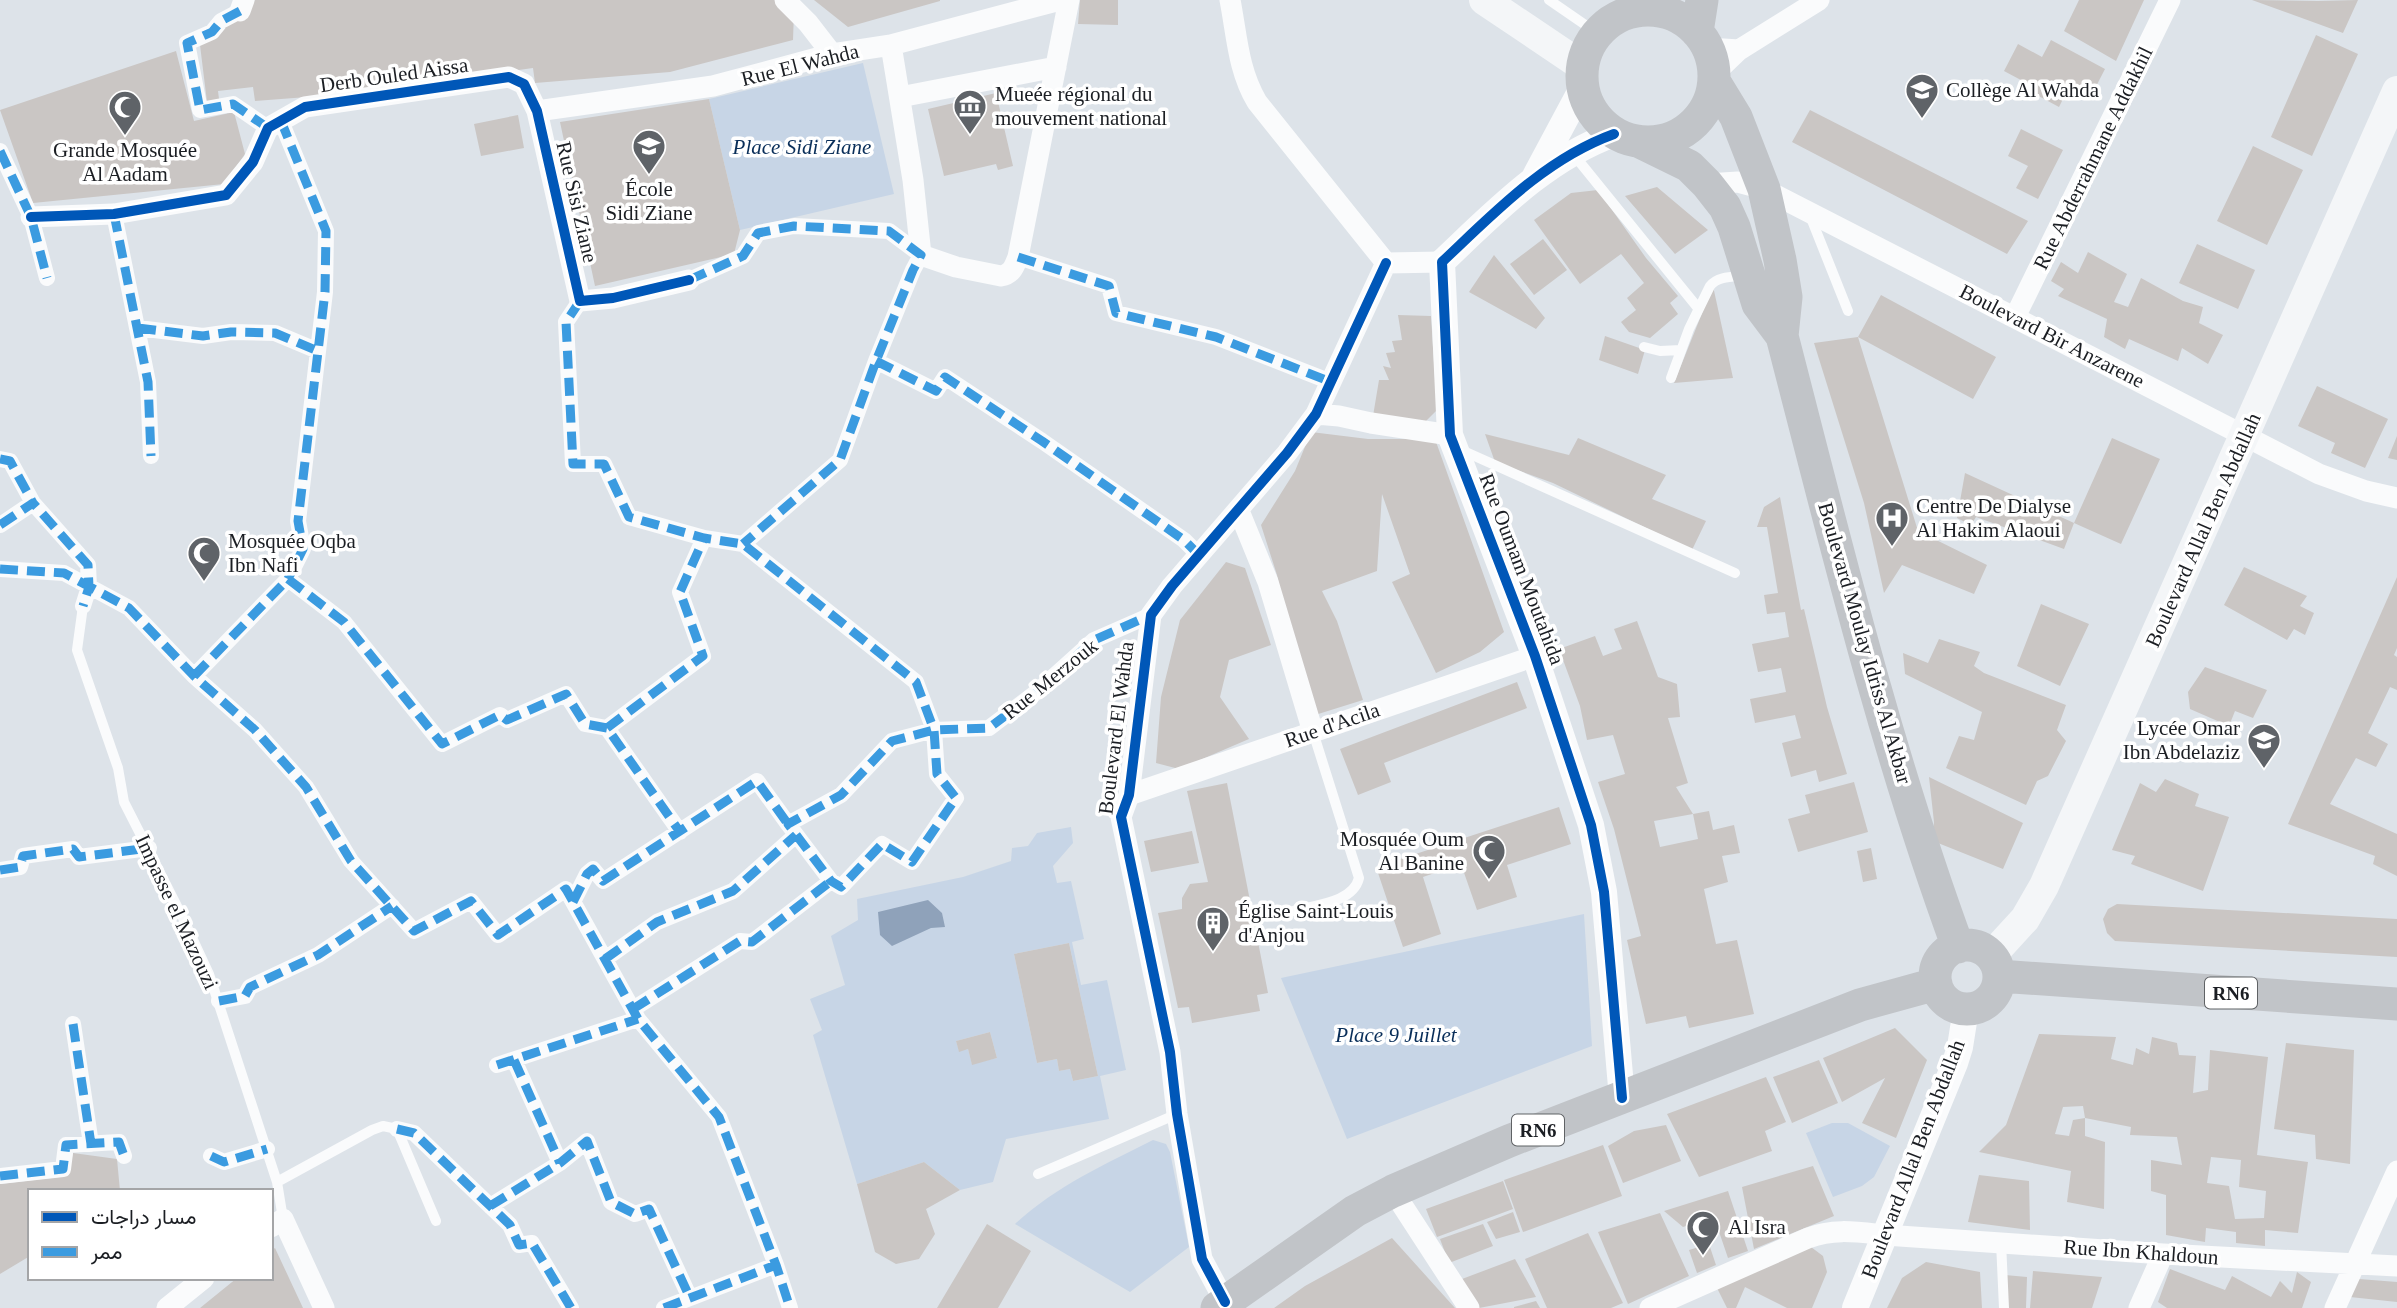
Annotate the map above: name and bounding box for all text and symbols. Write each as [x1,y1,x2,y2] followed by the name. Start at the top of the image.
[739,39,862,91] street label: Rue El Wahda
[2029,43,2158,273] street label: Rue Abderrahmane Addakhil
[318,53,470,97] street label: Derb Ouled Aissa
[1903,71,1941,120] school or university icon: Collège Al Wahda
[1946,78,2100,102] place label: Collège Al Wahda
[995,82,1167,130] place label: Mueée régional du mouvement national
[951,87,989,136] museum icon: Mueée régional du mouvement national
[106,88,144,137] mosque icon: Grande Mosquée Al Aadam
[630,127,668,176] school or university icon: École Sidi Ziane
[732,135,871,159] park label: Place Sidi Ziane
[53,138,197,186] place label: Grande Mosquée Al Aadam
[551,139,603,265] street label: Rue Sisi Ziane
[606,177,692,225] place label: École Sidi Ziane
[1956,279,2148,393] street label: Boulevard Bir Anzarene
[2140,409,2266,651] street label: Boulevard Allal Ben Abdallah
[1474,470,1570,669] street label: Rue Oumam Moutahida
[1916,494,2071,542] place label: Centre De Dialyse Al Hakim Alaoui
[1873,499,1911,548] hospital icon: Centre De Dialyse Al Hakim Alaoui
[1813,500,1917,786] street label: Boulevard Moulay Idriss Al Akbar
[228,529,356,577] place label: Mosquée Oqba Ibn Nafi
[185,534,223,583] mosque icon: Mosquée Oqba Ibn Nafi
[998,633,1103,724] street label: Rue Merzouk
[1093,639,1139,816] street label: Boulevard El Wahda
[1281,697,1383,752] street label: Rue d'Acila
[2123,716,2240,764] place label: Lycée Omar Ibn Abdelaziz
[2245,721,2283,770] school or university icon: Lycée Omar Ibn Abdelaziz
[1340,827,1464,875] place label: Mosquée Oum Al Banine
[131,831,223,993] street label: Impasse el Mazouzi
[1470,832,1508,881] mosque icon: Mosquée Oum Al Banine
[1238,899,1394,947] place label: Église Saint-Louis d'Anjou
[1194,904,1232,953] building icon: Église Saint-Louis d'Anjou
[2205,978,2257,1009] road number: RN6
[1334,1023,1458,1047] park label: Place 9 Juillet
[1856,1036,1970,1282] street label: Boulevard Allal Ben Abdallah
[1512,1114,1564,1146] road number: RN6
[28,1189,273,1280] legend
[91,1205,196,1230] text: مسار دراجات
[1684,1208,1722,1257] mosque icon: Al Isra
[1728,1215,1786,1239] place label: Al Isra
[2063,1235,2220,1269] street label: Rue Ibn Khaldoun
[90,1240,122,1265] text: ممر

